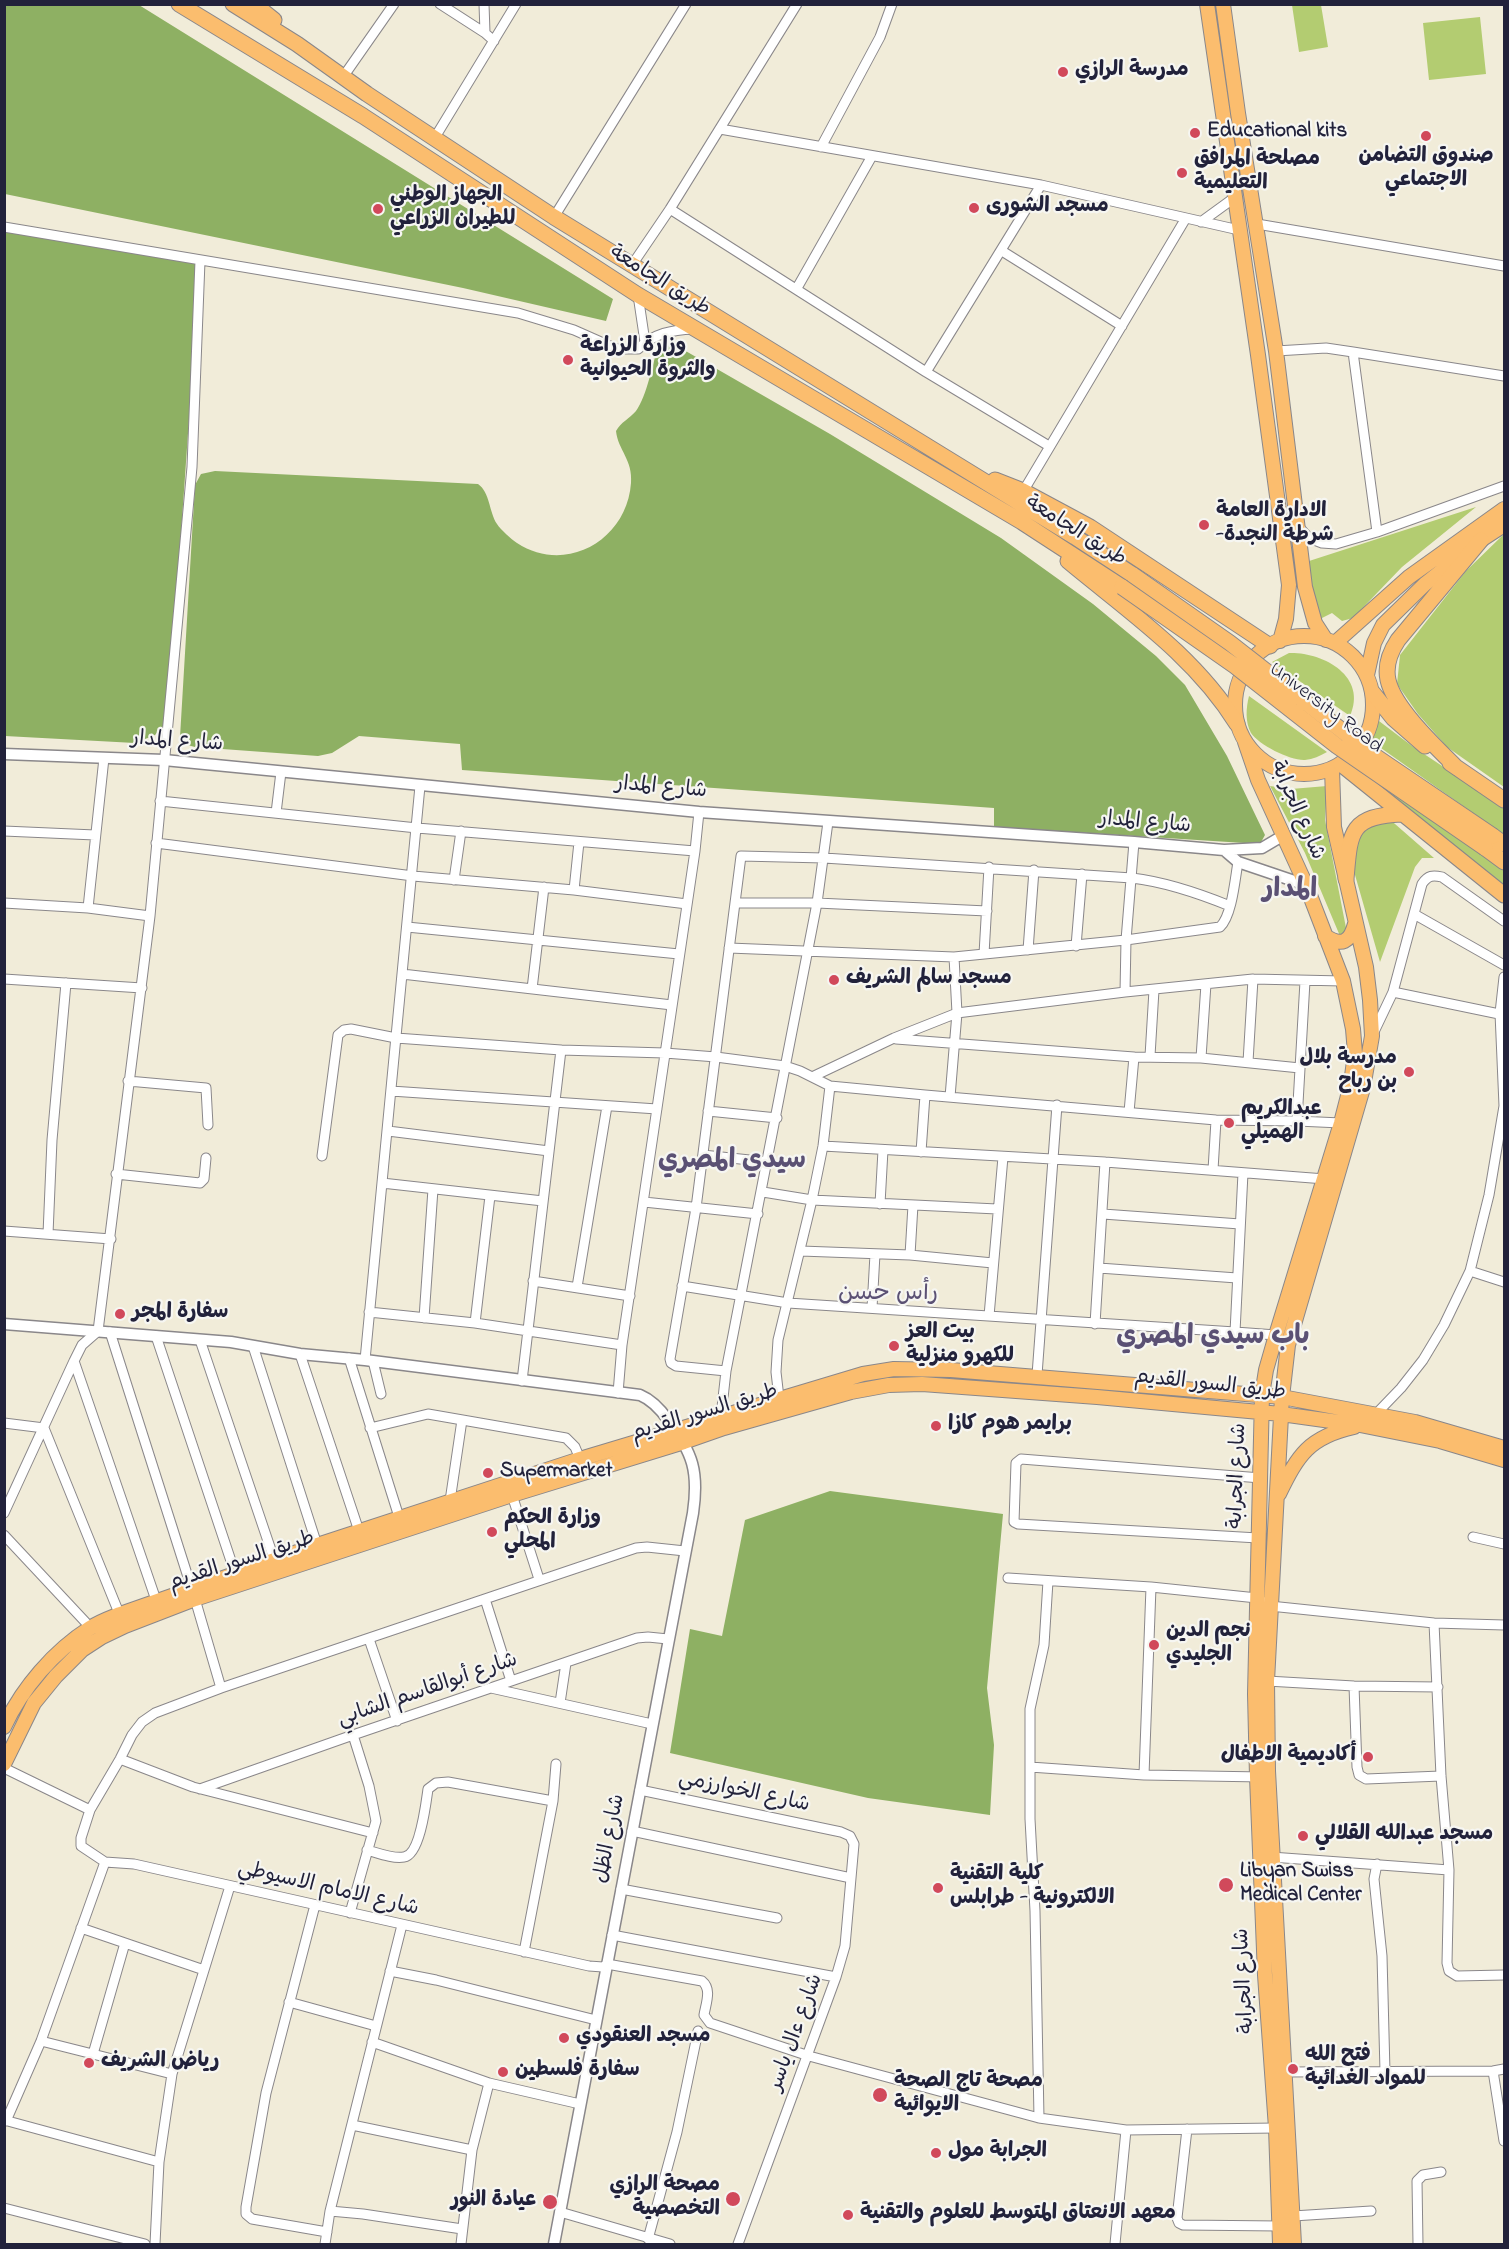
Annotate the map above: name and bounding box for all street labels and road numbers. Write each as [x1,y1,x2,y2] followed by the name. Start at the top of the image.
[604,241,714,323] street label: طريق الجامعة
[1020,491,1130,573] street label: طريق الجامعة
[1263,658,1387,760] street label: University Road
[130,727,224,759] street label: شارع المدار
[1263,758,1329,864] street label: شارع الجرابة
[614,772,708,806] street label: شارع المدار
[1098,807,1192,841] street label: شارع المدار
[1133,1366,1287,1406] street label: طريق السور القديم
[629,1380,781,1448] street label: طريق السور القديم
[1225,1423,1253,1529] street label: شارع الجرابة
[166,1527,318,1597] street label: طريق السور القديم
[335,1648,521,1734] street label: شارع أبوالقاسم الشابي
[676,1767,812,1819] street label: شارع الخوارزمي
[590,1792,632,1886] street label: شارع الظل
[235,1857,421,1923] street label: شارع الامام الاسيوطي
[1231,1928,1261,2034] street label: شارع الجرابة
[764,1971,830,2095] street label: شارع ءال ياسر

